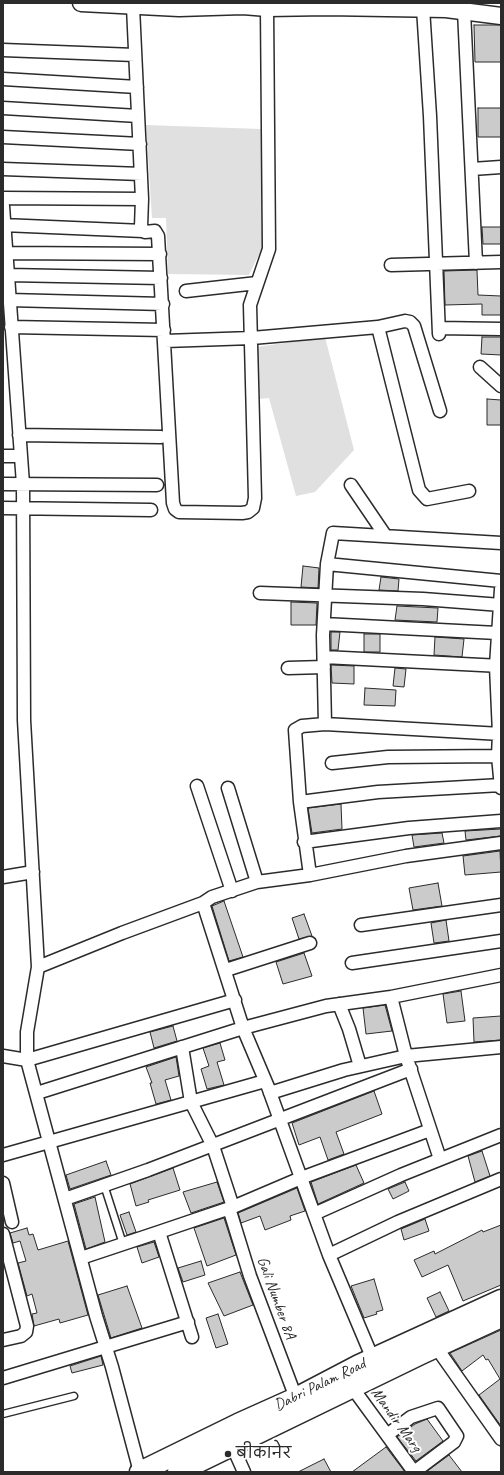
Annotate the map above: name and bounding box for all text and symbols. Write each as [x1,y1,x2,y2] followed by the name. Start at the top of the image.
[252,1254,300,1342] street label: Gali Number 8A
[271,1355,369,1415] street label: Dabri Palam Road
[366,1384,426,1456] street label: Mandir Marg
[236,1444,291,1464] place label: बीकानेर
[223,1449,233,1459] marker: बीकानेर

